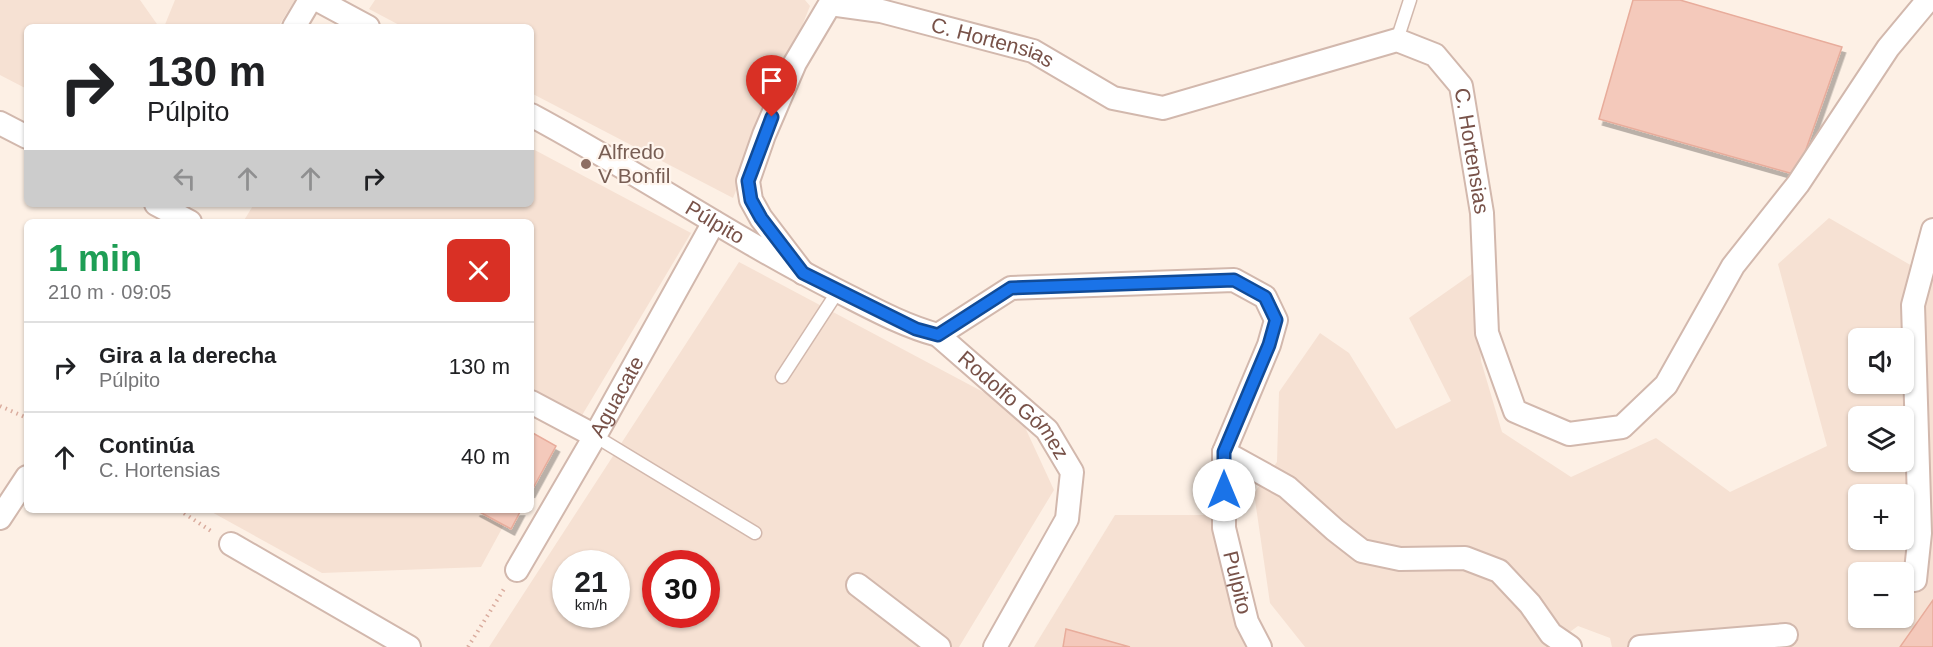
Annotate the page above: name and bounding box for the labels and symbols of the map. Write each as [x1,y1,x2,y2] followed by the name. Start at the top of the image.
[929,13,1058,72] street label: C. Hortensias
[746,55,797,117] pin
[1451,86,1494,216] street label: C. Hortensias
[598,140,670,187] place label: Alfredo V Bonfil
[579,157,593,171] marker: Alfredo V Bonfil
[682,196,749,248] street label: Púlpito
[954,346,1074,463] street label: Rodolfo Gómez
[585,352,648,441] street label: Aguacate
[1192,458,1256,522] position arrow
[1219,548,1257,616] street label: Pulpito
[642,550,720,628] speed limit sign: 30

